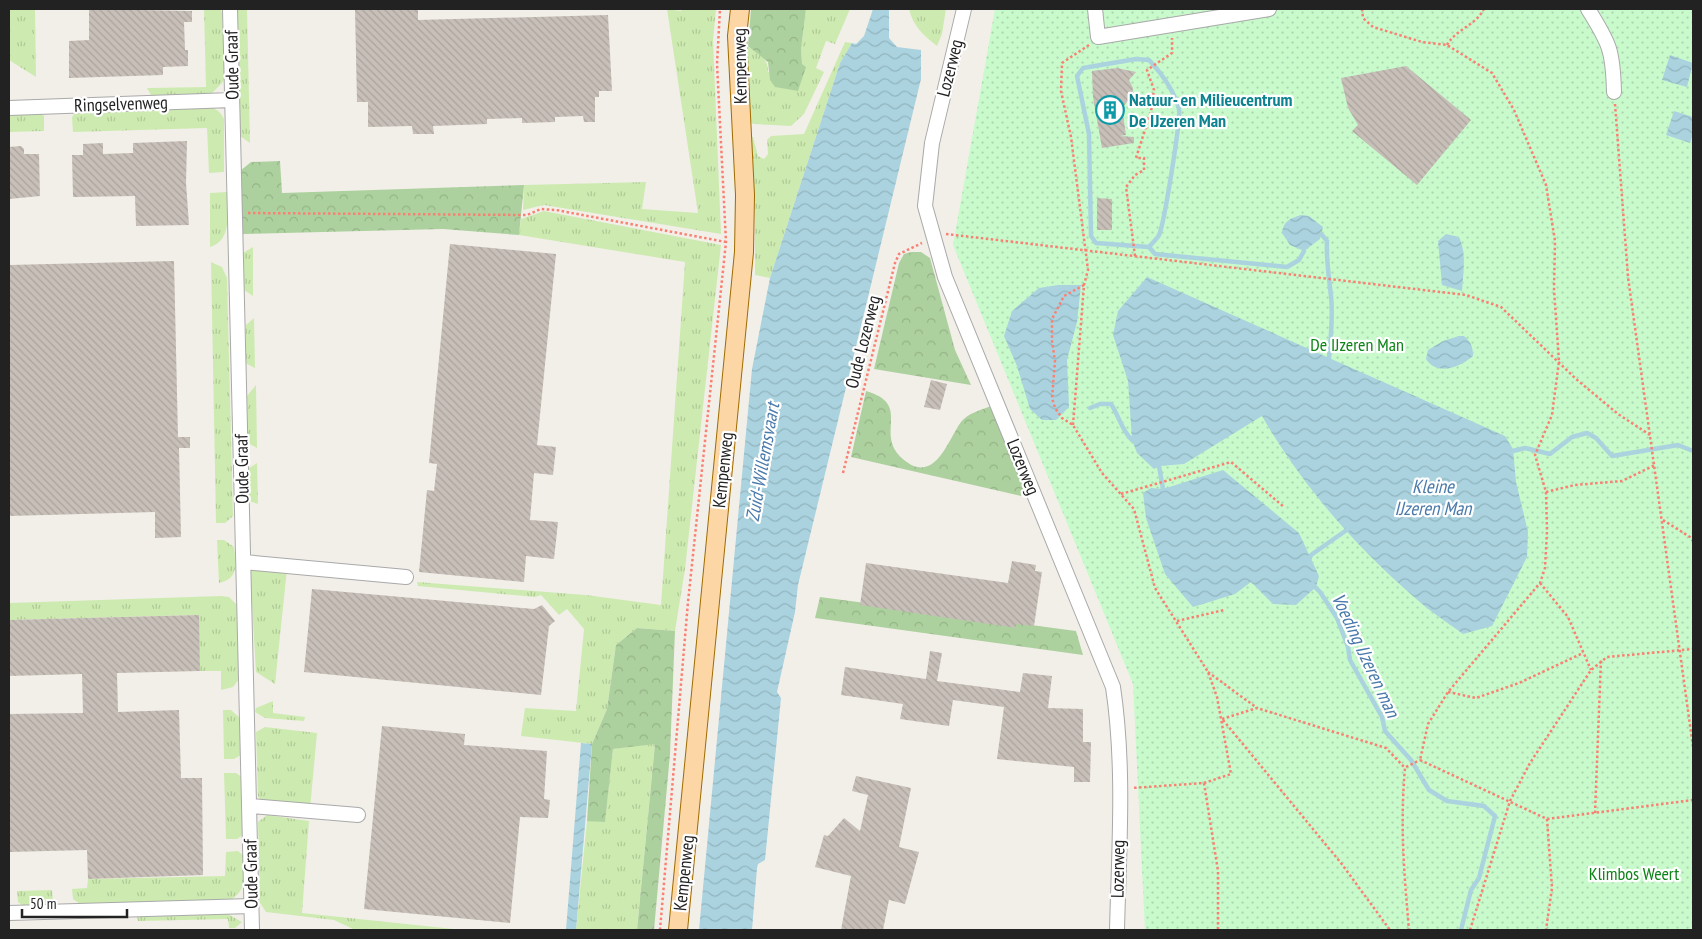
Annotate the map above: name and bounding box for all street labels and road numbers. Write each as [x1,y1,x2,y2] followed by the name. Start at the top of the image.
[727,28,752,104] street label: Kempenweg
[219,29,244,100] street label: Oude Graaf
[931,37,968,99] street label: Lozerweg
[74,90,168,117] street label: Ringselvenweg
[840,293,885,391] street label: Oude Lozerweg
[707,431,738,509] street label: Kempenweg
[229,433,254,504] street label: Oude Graaf
[1002,435,1045,498] street label: Lozerweg
[668,834,699,912] street label: Kempenweg
[238,838,263,909] street label: Oude Graaf
[1105,840,1130,898] street label: Lozerweg

